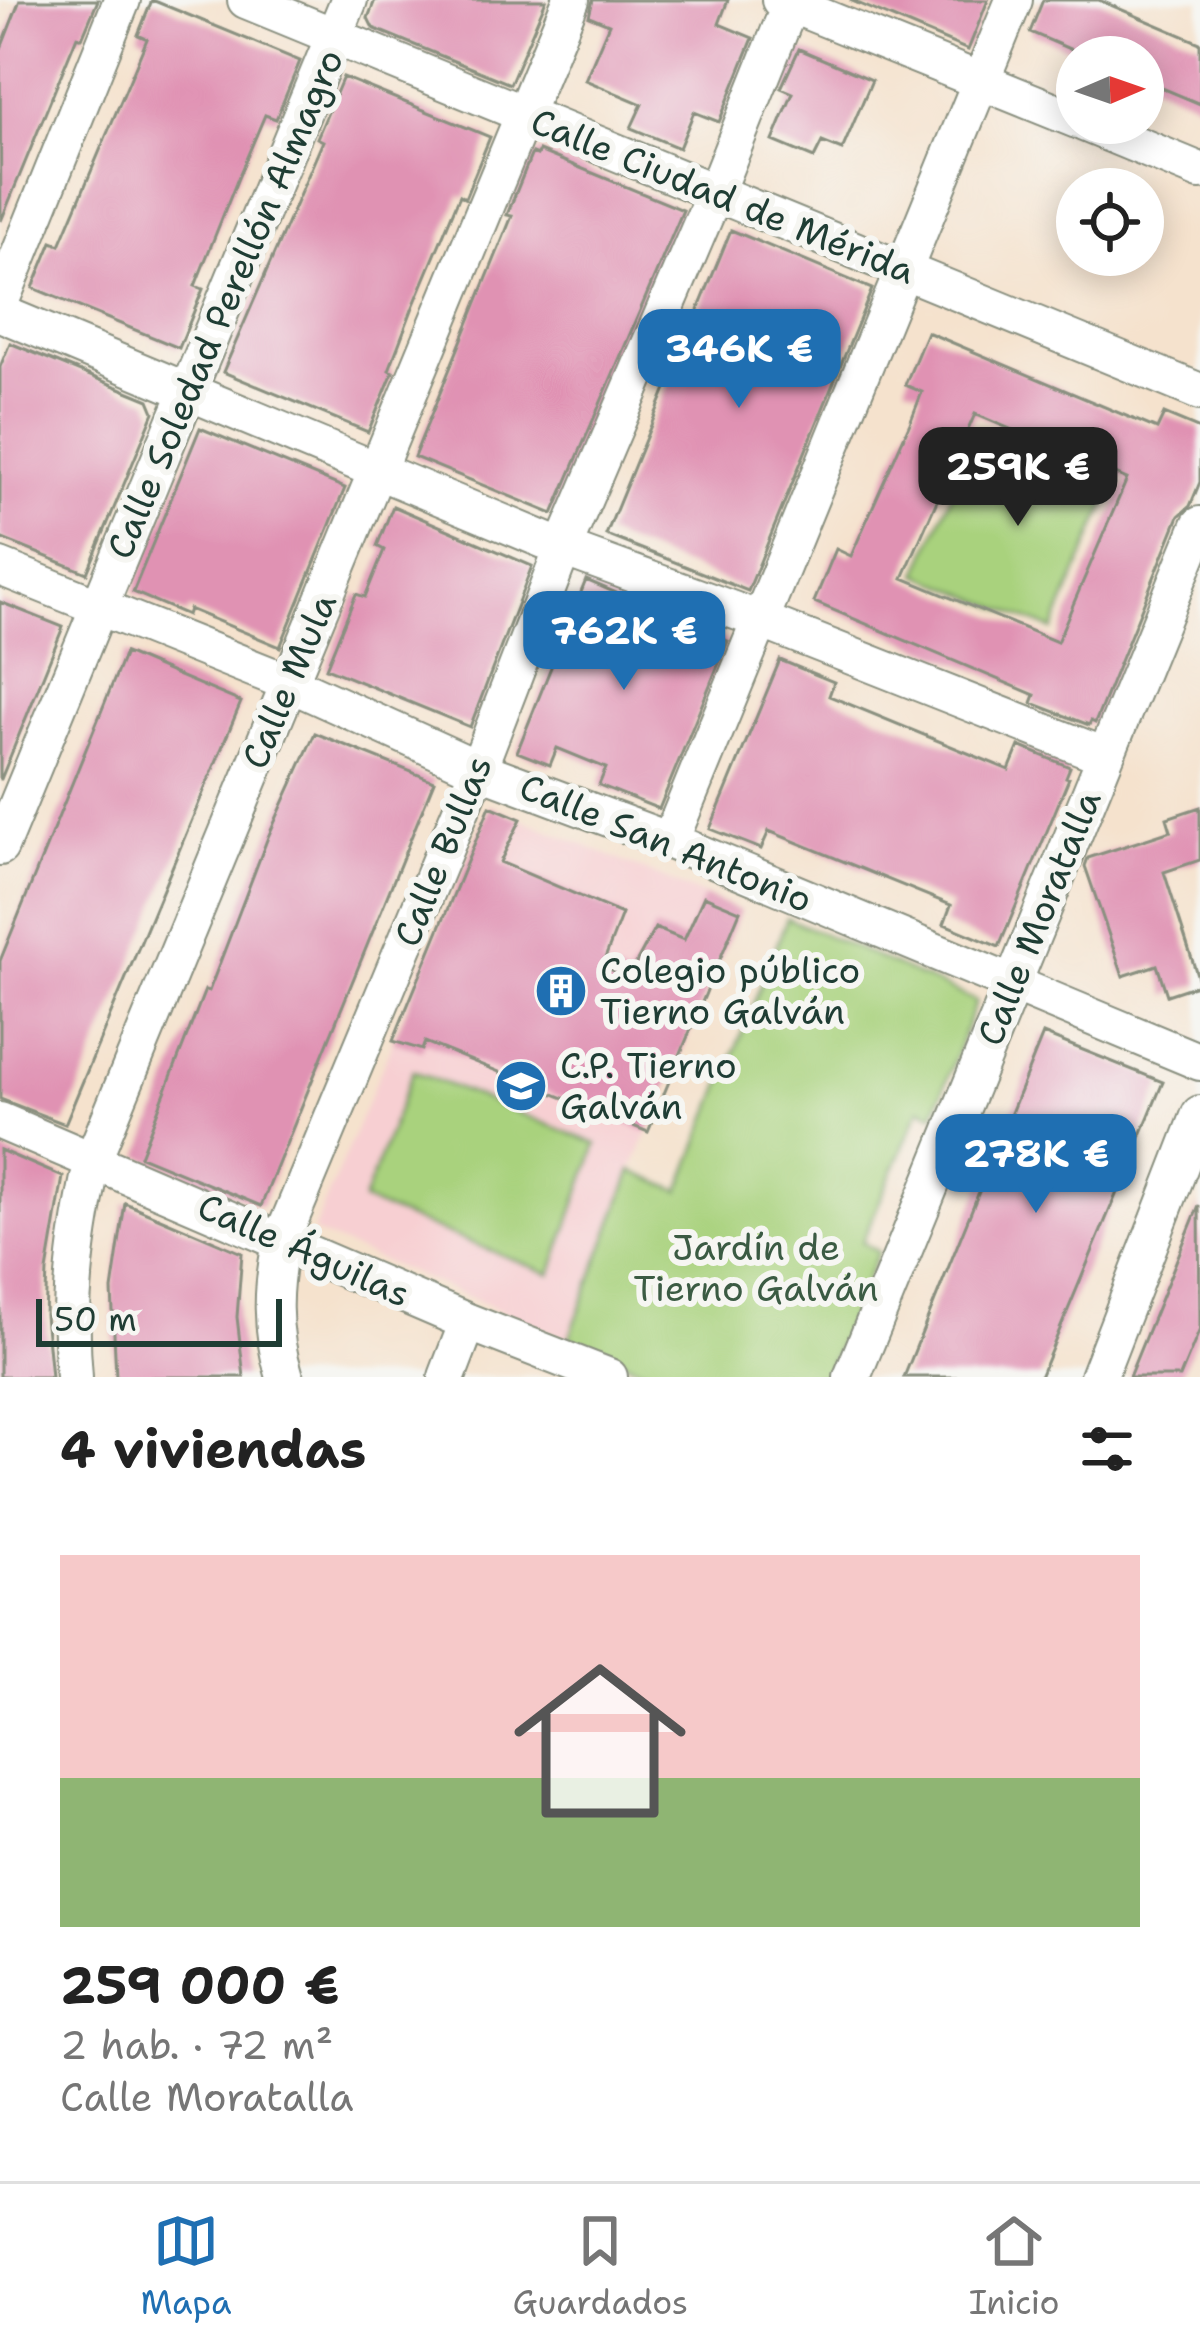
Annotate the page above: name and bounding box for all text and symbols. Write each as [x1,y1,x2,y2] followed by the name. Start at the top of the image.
[1056,36,1164,144] north arrow
[1056,36,1164,276] map controls
[95,42,355,566] street label: Calle Soledad Perellón Almagro
[524,96,922,296] street label: Calle Ciudad de Mérida
[1056,168,1164,276] button: locate
[641,309,837,411] pin: 346K €
[665,322,813,374] text: 346K €
[920,427,1116,529] pin: 259K €
[945,440,1091,492] text: 259K €
[230,586,348,776] street label: Calle Mula
[526,591,722,693] pin: 762K €
[550,604,698,656] text: 762K €
[383,748,503,954] street label: Calle Bullas
[513,762,819,924] street label: Calle San Antonio
[966,783,1112,1053] street label: Calle Moratalla
[600,946,860,1036] place label: Colegio público Tierno Galván
[533,963,589,1019] building icon: Colegio público Tierno Galván
[560,1041,737,1131] place label: C.P. Tierno Galván
[493,1058,549,1114] school or university icon: C.P. Tierno Galván
[938,1114,1134,1216] pin: 278K €
[963,1127,1109,1179] text: 278K €
[190,1181,418,1319] street label: Calle Águilas
[633,1223,879,1313] park label: Jardín de Tierno Galván
[36,1293,282,1346] scale bar
[54,1297,137,1342] text: 50 m
[60,1415,366,1483] text: 4 viviendas
[1074,1416,1140,1482] icon: filters
[492,1633,708,1849] icon: home
[60,1951,340,2019] text: 259 000 €
[60,2019,333,2071] text: 2 hab. · 72 m²
[60,2071,354,2123] text: Calle Moratalla
[140,2208,232,2325] tab: Mapa
[512,2208,688,2325] tab: Guardados
[969,2208,1060,2325] tab: Inicio

